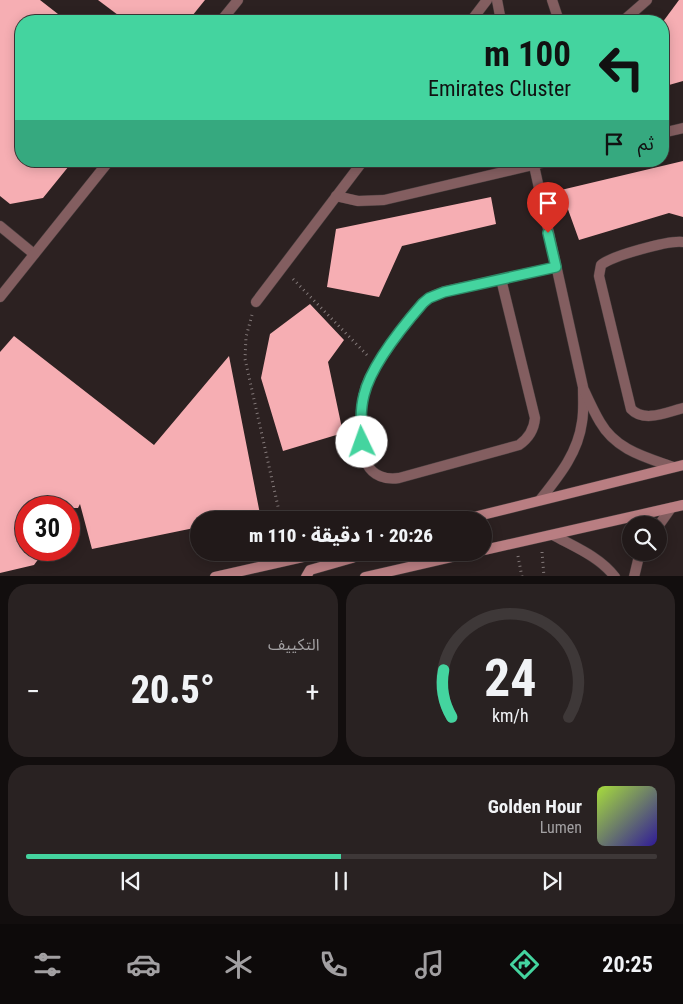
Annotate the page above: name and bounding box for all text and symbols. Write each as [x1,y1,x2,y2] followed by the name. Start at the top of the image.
[484,34,571,75] text: 100 m
[589,35,654,100] icon: left
[428,76,571,101] text: Emirates Cluster
[600,130,628,158] icon: arrive
[638,132,654,155] text: ثم
[527,182,569,233] pin
[534,189,562,217] icon: arrive
[335,415,387,467] position arrow
[15,496,80,561] speed limit sign: 30
[622,516,667,561] map controls
[622,516,667,561] button: search
[249,524,433,547] text: 20:26 · 1 دقيقة · 110 m
[268,635,320,654] text: التكييف
[484,648,537,709] text: 24
[131,668,215,712] text: 20.5°
[26,675,40,708] text: −
[306,675,320,708] text: +
[492,705,529,726] text: km/h
[488,795,582,818] text: Golden Hour
[540,818,582,837] text: Lumen
[117,867,145,895] icon: previous
[327,867,355,895] icon: pause
[538,867,566,895] icon: next
[30,947,65,982] icon: filters
[126,947,161,982] icon: car
[221,947,256,982] icon: climate
[316,947,351,982] icon: phone
[412,947,447,982] icon: music
[507,947,542,982] icon: directions
[602,952,653,977] text: 20:25

